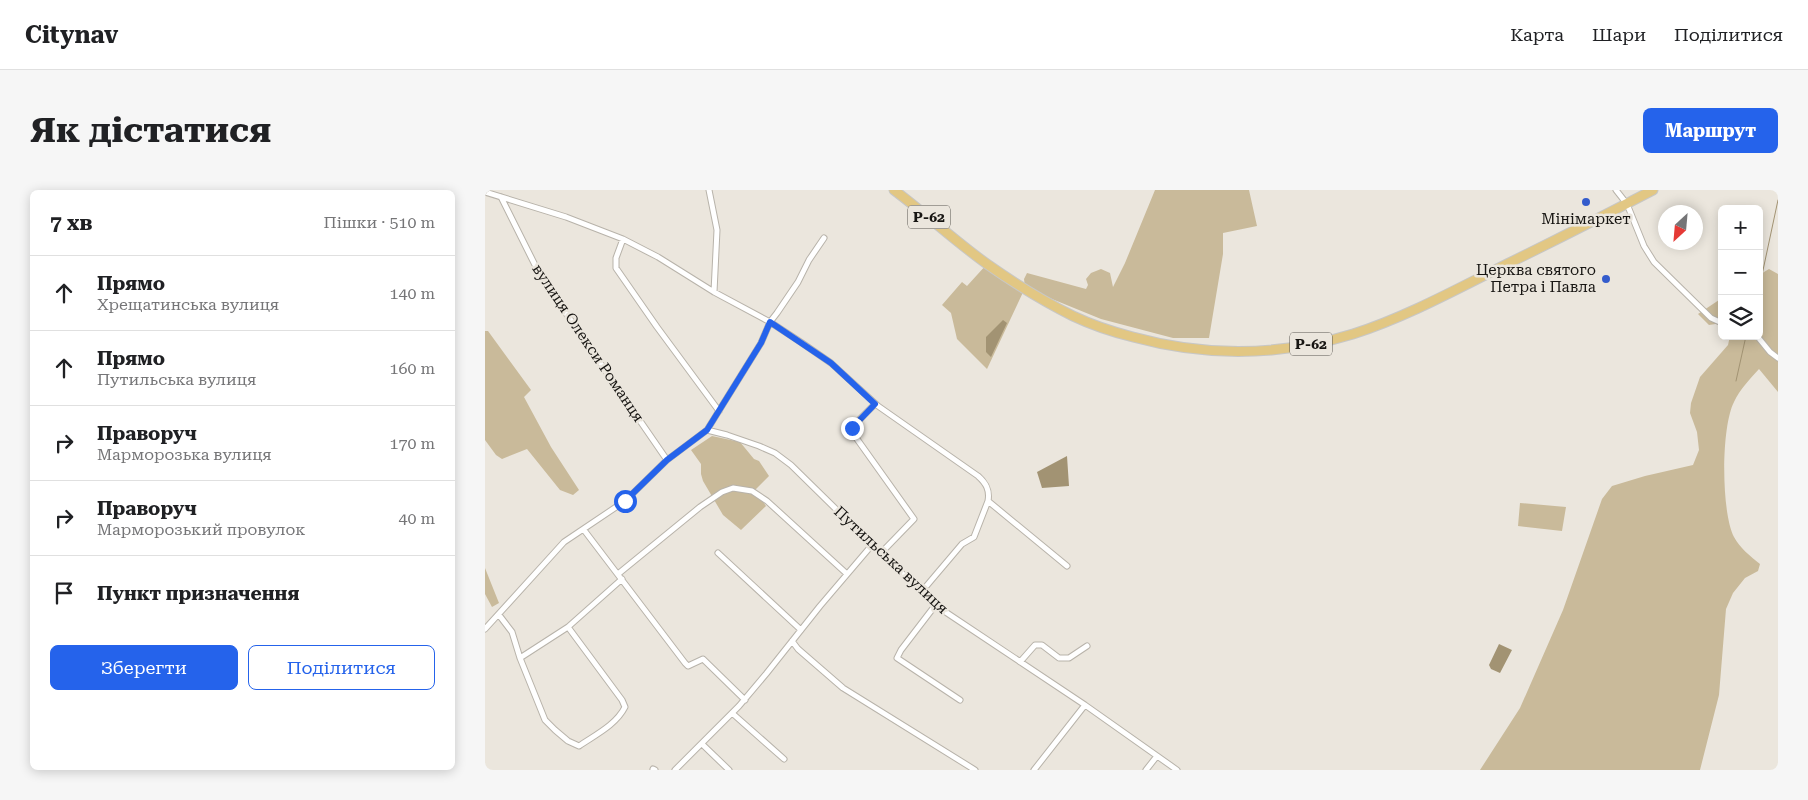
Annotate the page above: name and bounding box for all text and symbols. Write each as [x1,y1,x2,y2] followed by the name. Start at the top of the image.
[25,21,118,49] text: Citynav
[1510,24,1564,45] text: Карта
[1592,24,1646,45] text: Шари
[1674,24,1783,45] text: Поділитися
[1643,108,1778,153] button: Маршрут
[30,110,271,151] text: Як дістатися
[1580,196,1592,208] marker: Мінімаркет
[1658,205,1703,250] north arrow
[1718,205,1763,340] map controls
[1718,205,1763,250] button: +
[908,206,950,228] road number: Р-62
[1541,210,1631,228] place label: Мінімаркет
[50,211,93,235] text: 7 хв
[324,213,435,232] text: Пішки · 510 m
[1718,250,1763,295] button: −
[528,261,648,425] street label: вулиця Олекси Романця
[1476,261,1596,296] place label: Церква святого Петра і Павла
[97,272,165,295] text: Прямо
[1600,273,1612,285] marker: Церква святого Петра і Павла
[50,279,78,307] icon: ahead
[389,284,435,303] text: 140 m
[97,295,279,314] text: Хрещатинська вулиця
[1718,295,1763,340] button: layers
[1290,332,1332,356] road number: Р-62
[97,347,165,370] text: Прямо
[50,354,78,382] icon: ahead
[389,359,435,378] text: 160 m
[97,370,256,389] text: Путильська вулиця
[841,417,864,440] route end
[97,422,197,445] text: Праворуч
[50,429,78,457] icon: right
[389,434,435,453] text: 170 m
[97,445,272,464] text: Марморозька вулиця
[614,490,637,513] route start
[97,497,197,520] text: Праворуч
[830,502,952,618] street label: Путильська вулиця
[50,504,78,532] icon: right
[398,509,435,528] text: 40 m
[97,520,305,539] text: Марморозький провулок
[50,579,78,607] icon: arrive
[97,582,299,605] text: Пункт призначення
[50,645,238,690] button: Зберегти
[248,645,435,690] button: Поділитися

